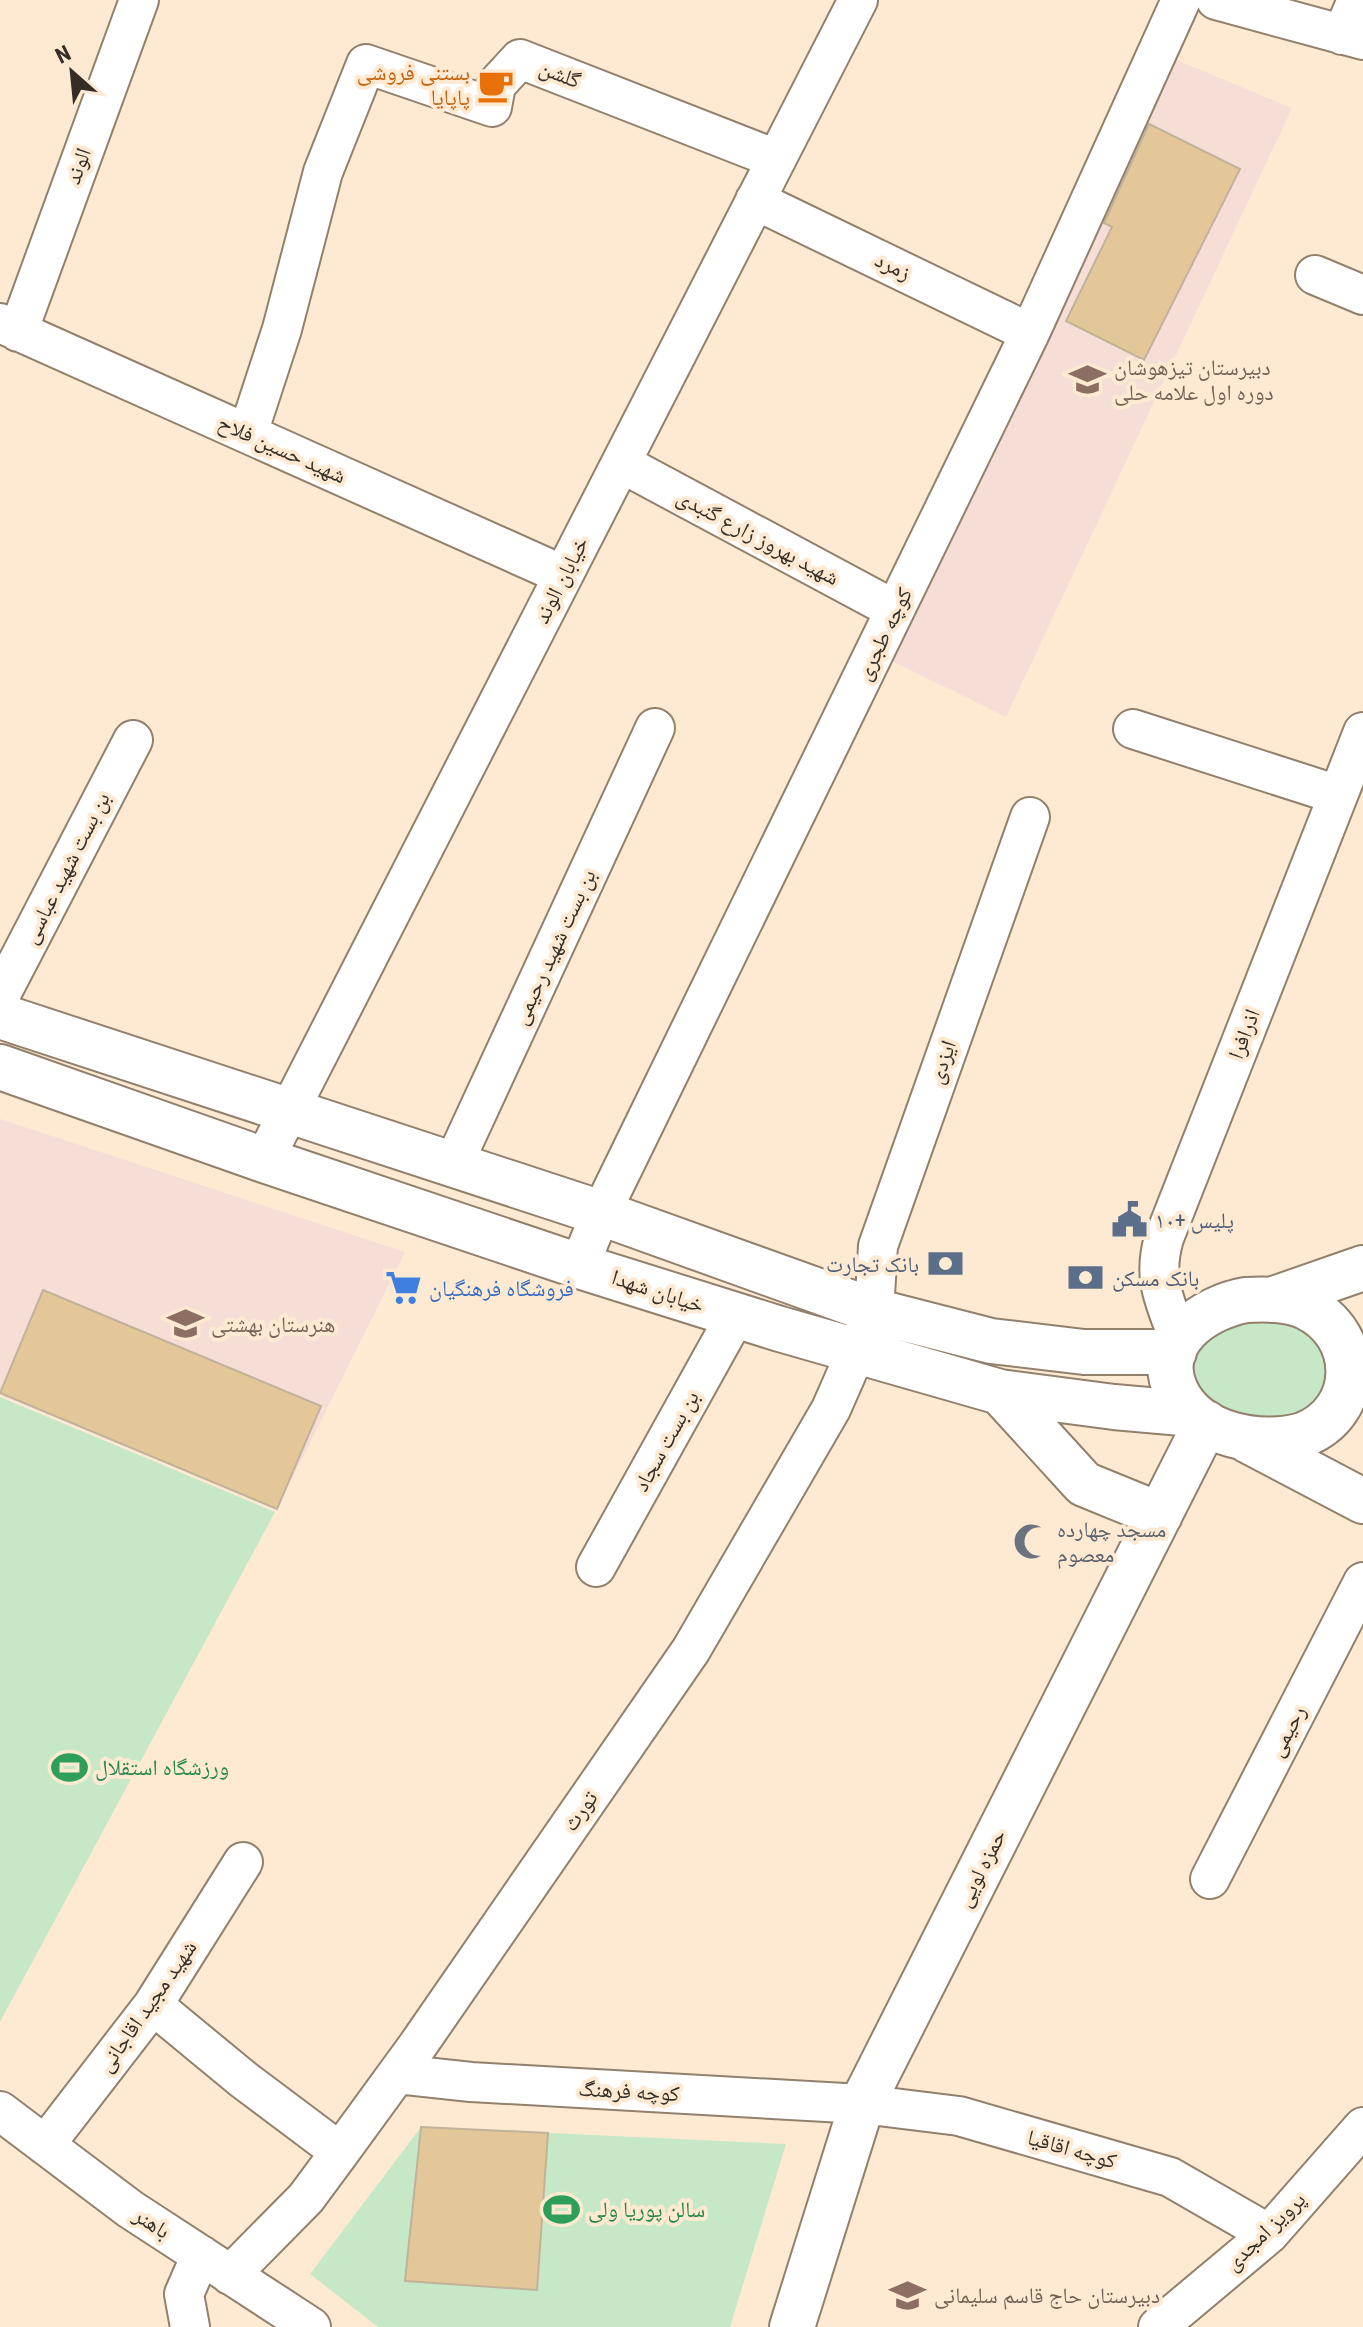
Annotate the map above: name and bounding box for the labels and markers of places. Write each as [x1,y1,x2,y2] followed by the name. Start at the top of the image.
[357,60,470,111] place label: بستنی فروشی پاپایا
[477,66,515,104] cafe icon: بستنی فروشی پاپایا
[1114,355,1274,406] place label: دبیرستان تیزهوشان دوره اول علامه حلی
[1069,361,1107,399] school or university icon: دبیرستان تیزهوشان دوره اول علامه حلی
[1110,1201,1148,1239] public building icon: پلیس +۱۰
[1155,1208,1234,1234] place label: پلیس +۱۰
[926,1245,964,1283] bank icon: بانک تجارت
[826,1252,919,1277] place label: بانک تجارت
[1067,1259,1105,1297] bank icon: بانک مسکن
[1112,1266,1199,1292] place label: بانک مسکن
[384,1269,422,1307] supermarket icon: فروشگاه فرهنگیان
[429,1276,574,1302] place label: فروشگاه فرهنگیان
[166,1305,204,1343] school or university icon: هنرستان بهشتی
[211,1312,335,1338] place label: هنرستان بهشتی
[1057,1517,1166,1569] place label: مسجد چهارده معصوم
[1012,1523,1050,1561] mosque icon: مسجد چهارده معصوم
[50,1748,88,1786] sports icon: ورزشگاه استقلال
[95,1755,229,1781] place label: ورزشگاه استقلال
[543,2190,581,2228] sports icon: سالن پوریا ولی
[588,2197,705,2223] place label: سالن پوریا ولی
[889,2276,927,2314] school or university icon: دبیرستان حاج قاسم سلیمانی
[934,2283,1160,2310] place label: دبیرستان حاج قاسم سلیمانی

